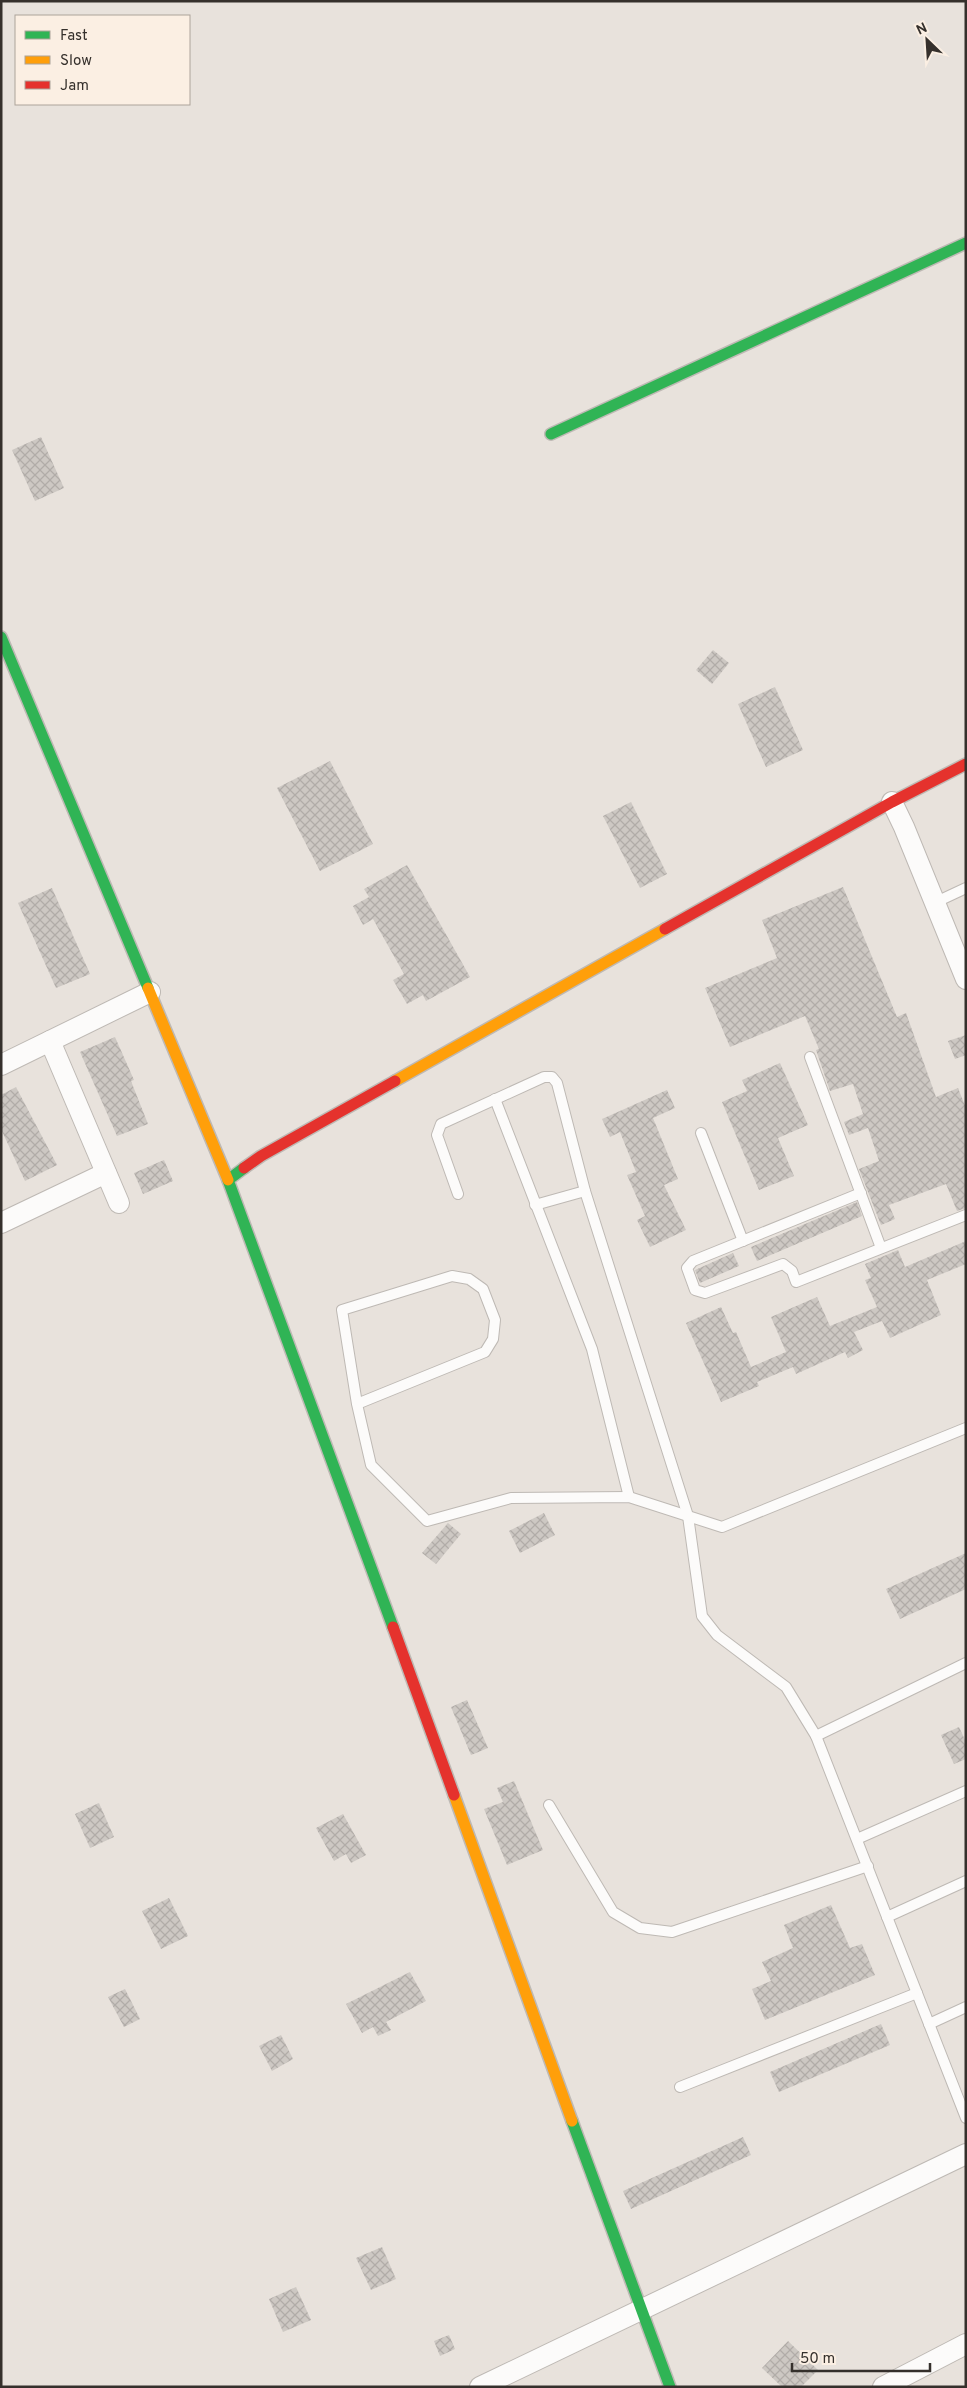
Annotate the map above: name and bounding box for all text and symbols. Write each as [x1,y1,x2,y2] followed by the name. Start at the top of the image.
[15,15,190,105] legend
[902,15,952,65] north arrow
[914,20,930,39] text: N
[60,27,88,46] text: Fast
[60,52,92,71] text: Slow
[60,77,89,96] text: Jam
[792,2340,930,2372] scale bar
[800,2350,835,2369] text: 50 m

